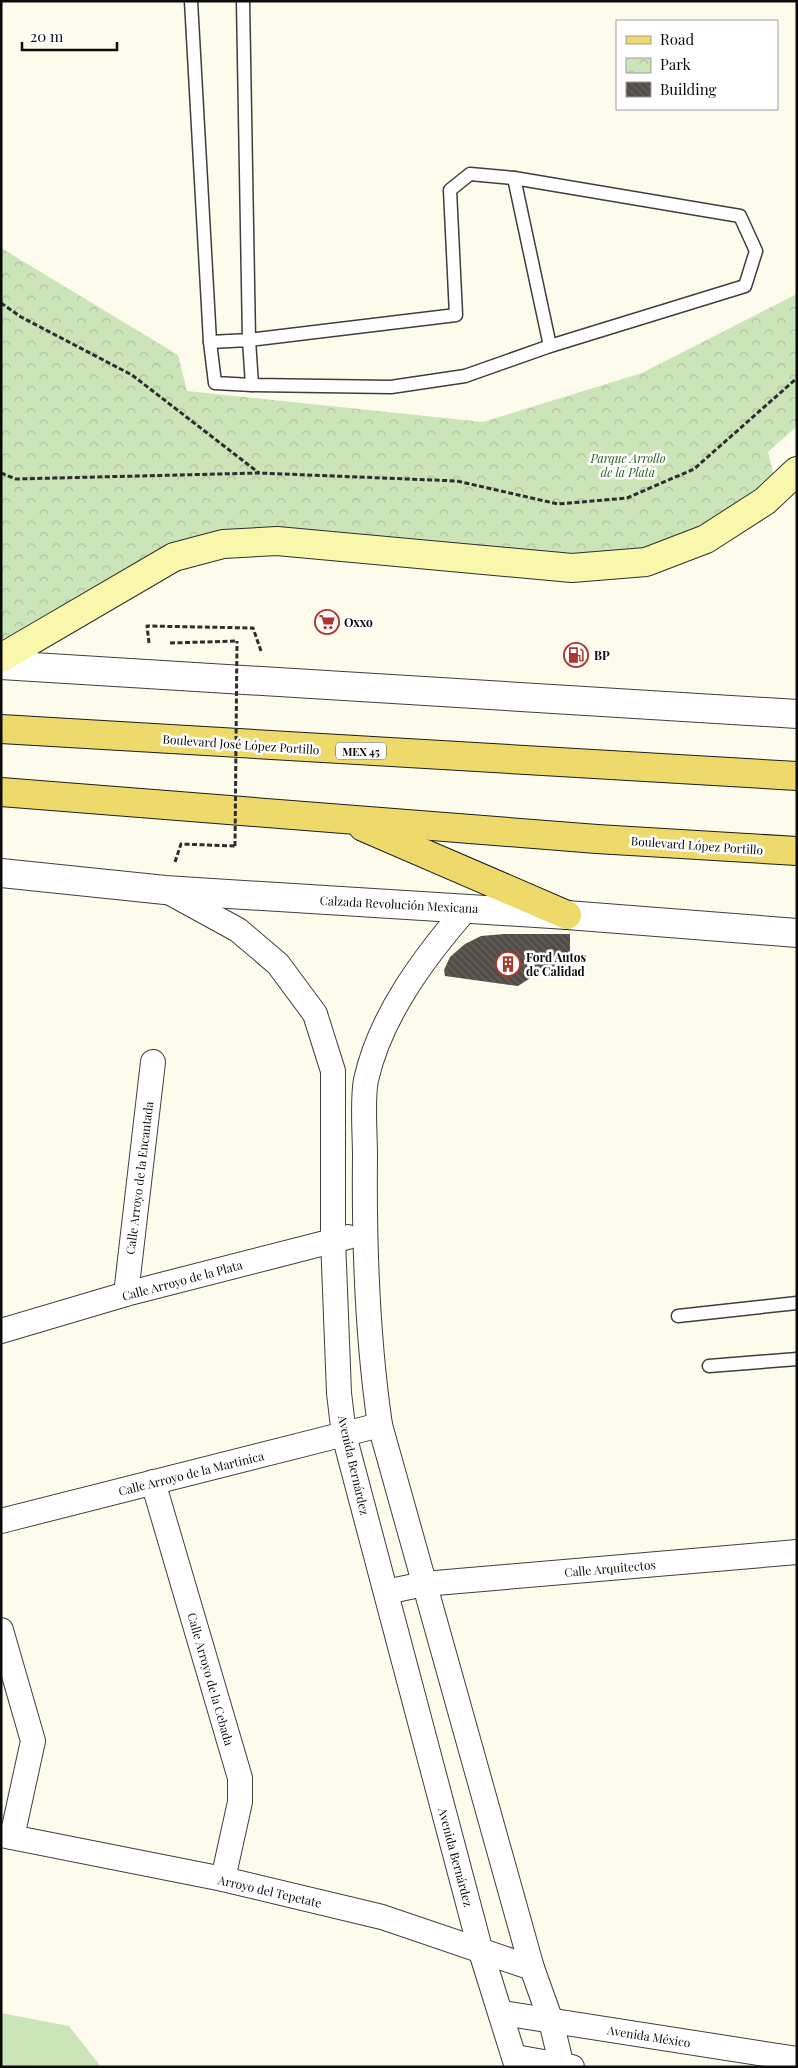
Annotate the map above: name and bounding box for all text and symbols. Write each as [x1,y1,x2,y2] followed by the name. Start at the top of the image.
[22,20,118,52] scale bar
[616,20,778,110] legend
[30,26,64,46] text: 20 m
[660,29,694,49] text: Road
[660,54,692,74] text: Park
[660,79,717,99] text: Building
[589,450,666,480] park label: Parque Arrollo de la Plata
[314,609,340,635] supermarket icon: Oxxo
[344,614,373,630] place label: Oxxo
[563,642,589,668] fuel station icon: BP
[594,647,610,663] place label: BP
[162,731,320,757] street label: Boulevard José López Portillo
[336,742,386,759] road number: MEX 45
[630,832,764,858] street label: Boulevard López Portillo
[319,892,479,916] street label: Calzada Revolución Mexicana
[526,949,586,979] place label: Ford Autos de Calidad
[495,951,521,977] building icon: Ford Autos de Calidad
[122,1101,156,1255] street label: Calle Arroyo de la Encantada
[120,1256,244,1304] street label: Calle Arroyo de la Plata
[335,1413,373,1517] street label: Avenida Bernárdez
[117,1447,265,1499] street label: Calle Arroyo de la Martinica
[564,1556,656,1580] street label: Calle Arquitectos
[184,1611,238,1747] street label: Calle Arroyo de la Cebada
[435,1805,477,1908] street label: Avenida Bernárdez
[216,1871,323,1911] street label: Arroyo del Tepetate
[605,2021,692,2051] street label: Avenida México

